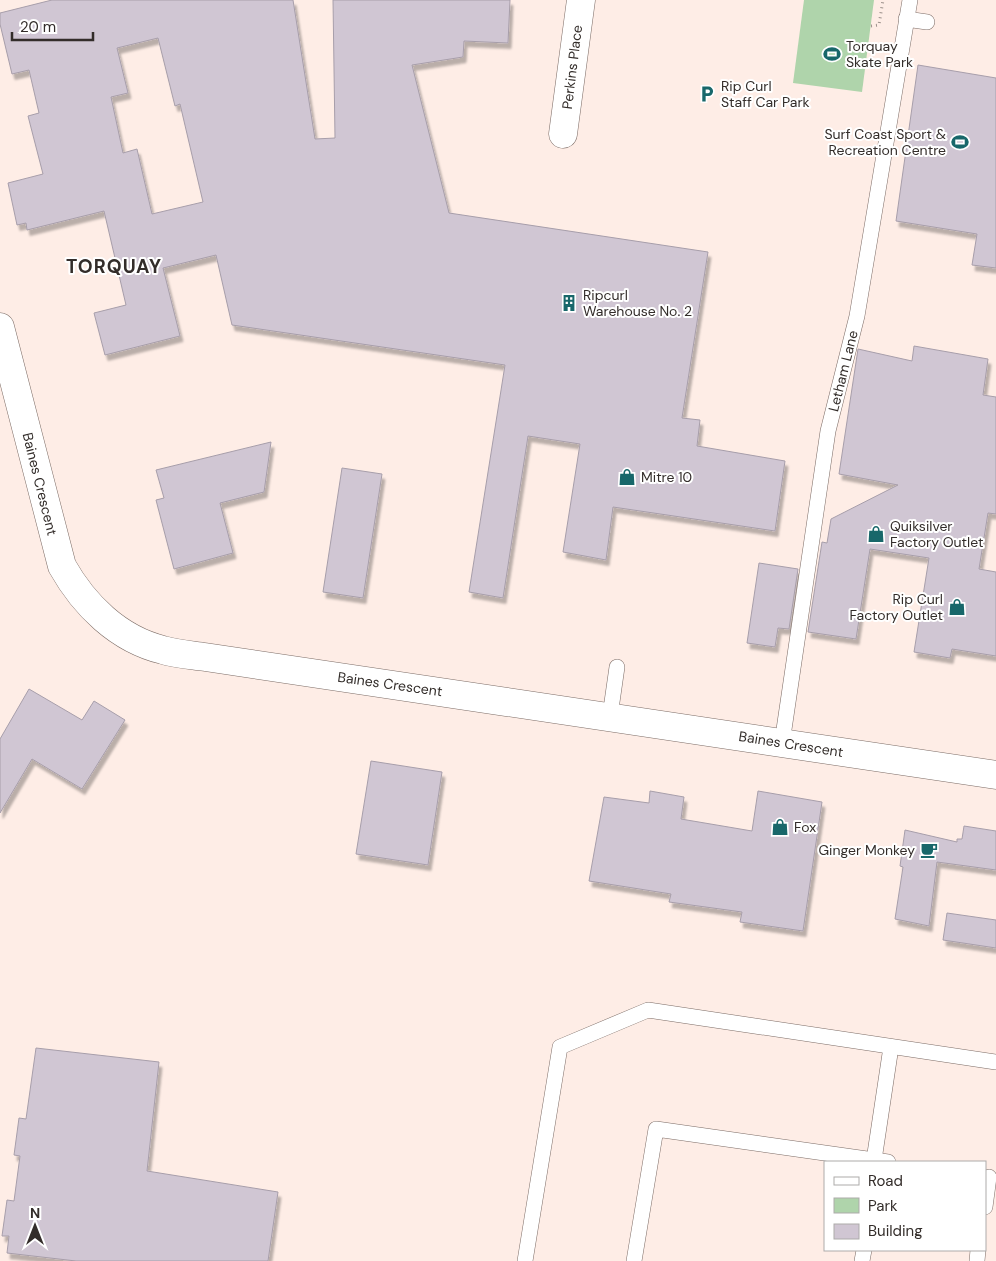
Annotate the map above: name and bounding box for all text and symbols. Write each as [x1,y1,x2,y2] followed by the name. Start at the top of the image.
[12,10,94,42] scale bar
[20,17,56,37] text: 20 m
[558,24,586,110] street label: Perkins Place
[846,37,913,71] place label: Torquay Skate Park
[822,44,842,64] sports icon: Torquay Skate Park
[721,77,810,111] place label: Rip Curl Staff Car Park
[697,84,717,104] parking icon: Rip Curl Staff Car Park
[824,125,946,159] place label: Surf Coast Sport & Recreation Centre
[950,132,970,152] sports icon: Surf Coast Sport & Recreation Centre
[66,254,162,279] district label: TORQUAY
[583,286,692,320] place label: Ripcurl Warehouse No. 2
[559,293,579,313] building icon: Ripcurl Warehouse No. 2
[824,328,862,414] street label: Letham Lane
[18,431,62,537] street label: Baines Crescent
[617,467,637,487] shop icon: Mitre 10
[641,468,692,486] place label: Mitre 10
[890,517,983,551] place label: Quiksilver Factory Outlet
[866,524,886,544] shop icon: Quiksilver Factory Outlet
[850,590,943,624] place label: Rip Curl Factory Outlet
[947,597,967,617] shop icon: Rip Curl Factory Outlet
[336,668,444,700] street label: Baines Crescent
[737,727,845,761] street label: Baines Crescent
[770,817,790,837] shop icon: Fox
[794,818,816,836] place label: Fox
[919,840,939,860] cafe icon: Ginger Monkey
[818,841,915,859] place label: Ginger Monkey
[824,1161,986,1251] legend
[868,1171,903,1191] text: Road
[868,1196,898,1216] text: Park
[10,1201,60,1251] north arrow
[30,1204,40,1222] text: N
[868,1221,923,1241] text: Building

